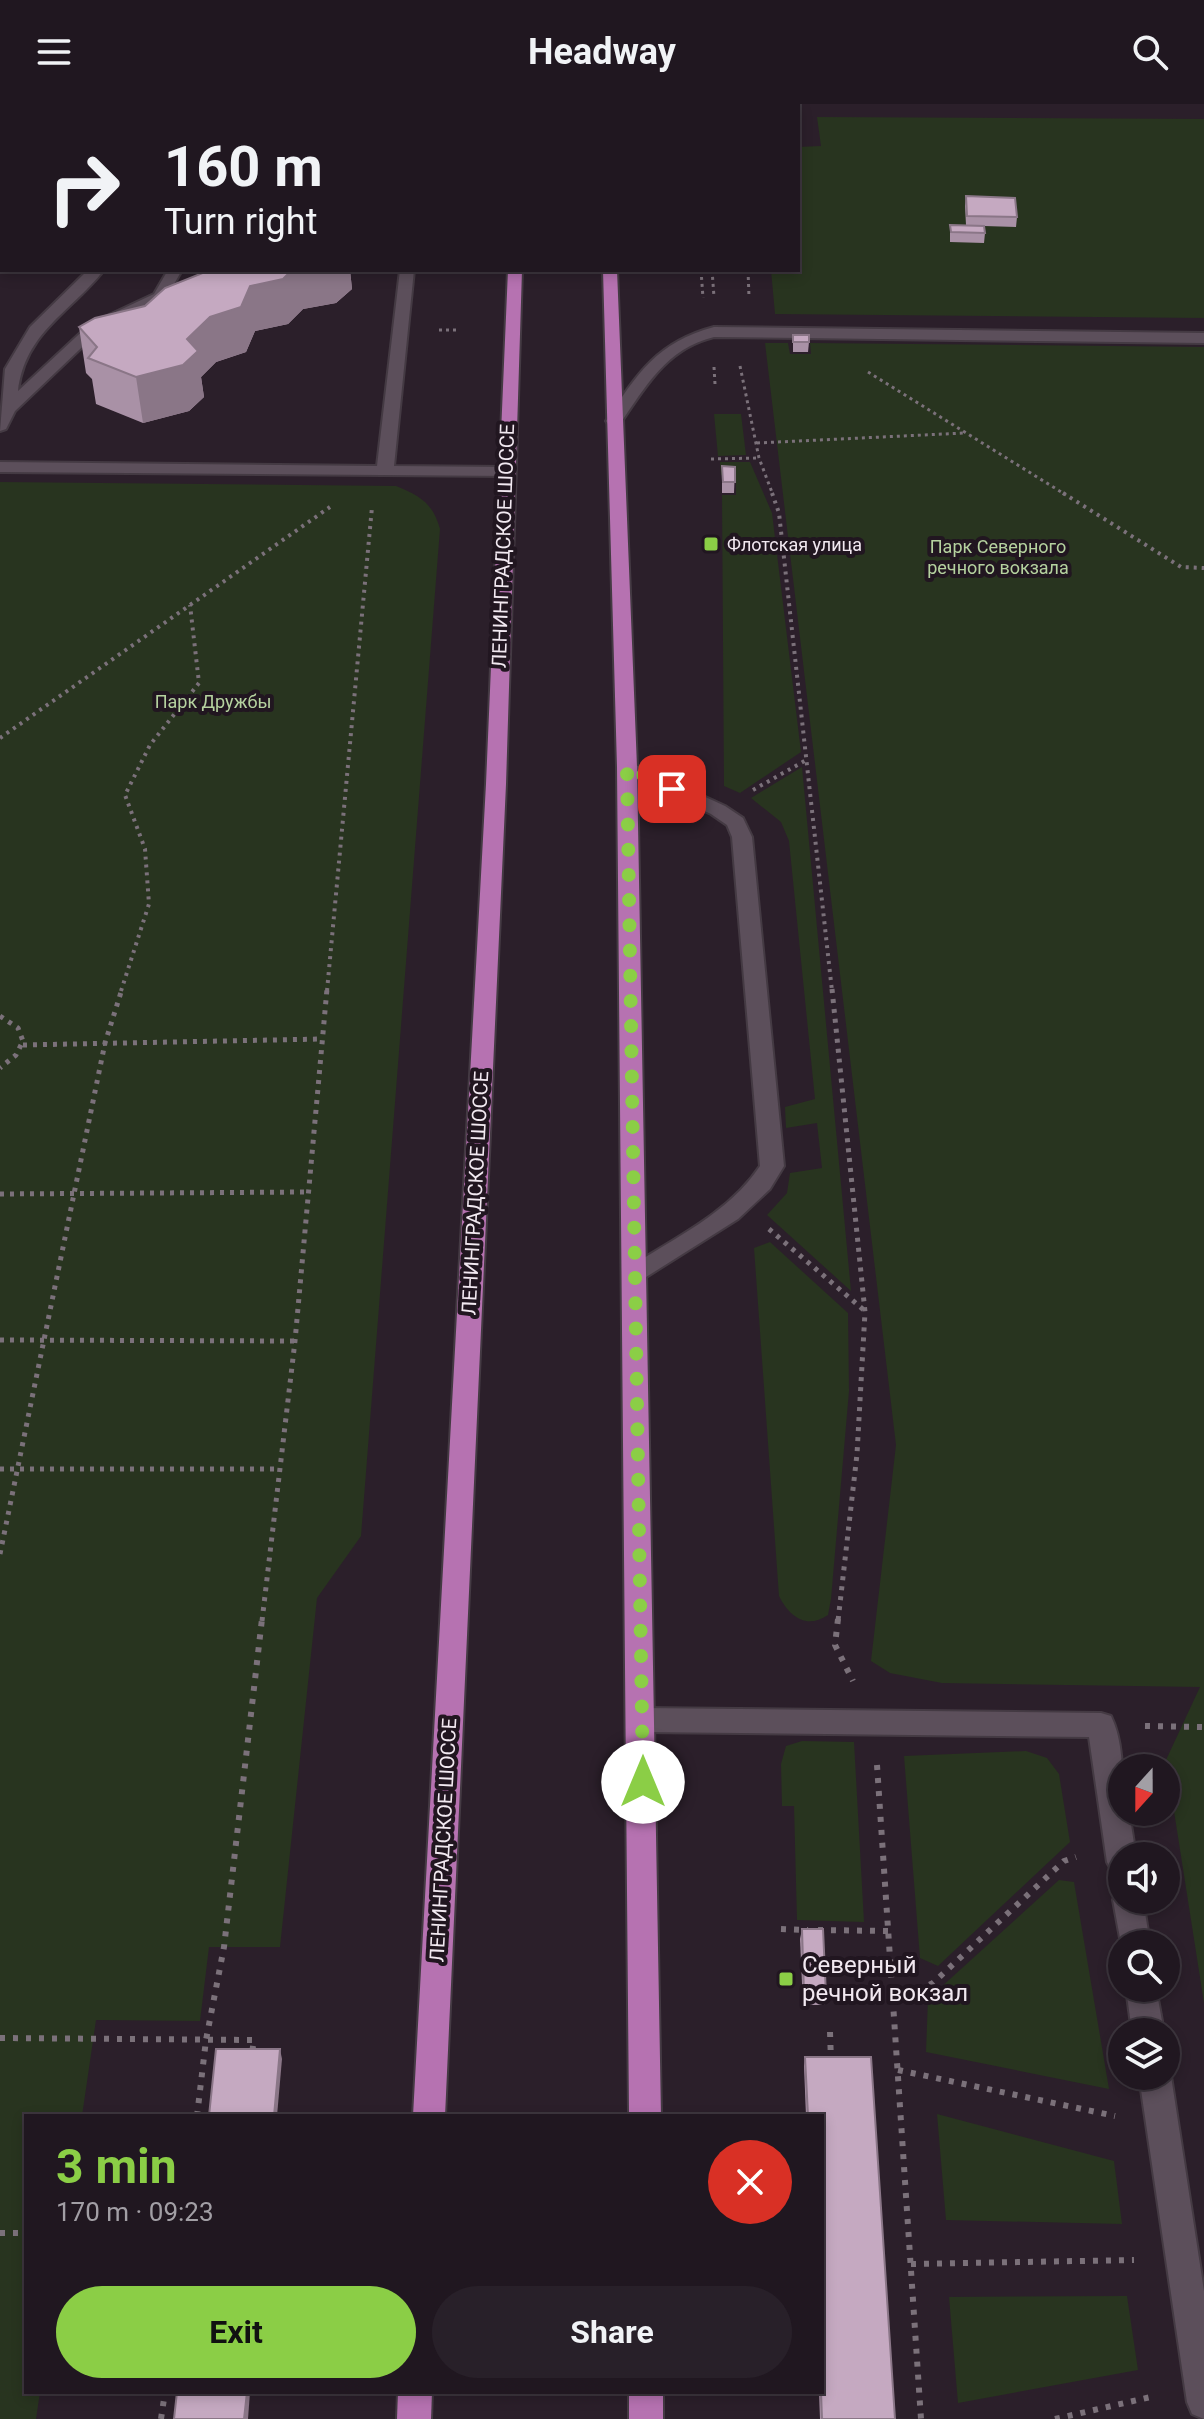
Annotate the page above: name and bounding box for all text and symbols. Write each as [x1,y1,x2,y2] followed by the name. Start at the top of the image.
[32,30,76,74] icon: menu
[1128,30,1172,74] icon: search
[528,31,676,73] text: Headway
[164,134,323,200] text: 160 m
[32,136,136,240] icon: right
[164,201,317,243] text: Turn right
[487,423,519,669] street label: ЛЕНИНГРАДСКОЕ ШОССЕ
[727,534,862,555] place label: Флотская улица
[702,535,720,553] marker: Флотская улица
[927,536,1069,578] park label: Парк Северного речного вокзала
[155,691,271,712] park label: Парк Дружбы
[638,755,706,823] pin
[650,767,694,811] icon: arrive
[457,1070,493,1316] street label: ЛЕНИНГРАДСКОЕ ШОССЕ
[425,1717,461,1963] street label: ЛЕНИНГРАДСКОЕ ШОССЕ
[601,1740,685,1824] position arrow
[1108,1754,1180,1826] north arrow
[1108,1754,1180,2090] map controls
[1108,1842,1180,1914] button: sound
[1108,1930,1180,2002] button: search
[802,1951,968,2007] place label: Северный речной вокзал
[777,1970,795,1988] marker: Северный речной вокзал
[1108,2018,1180,2090] button: layers
[56,2138,177,2195] text: 3 min
[708,2140,792,2224] button: close
[56,2197,214,2227] text: 170 m · 09:23
[56,2286,416,2378] button: Exit
[432,2286,792,2378] button: Share

